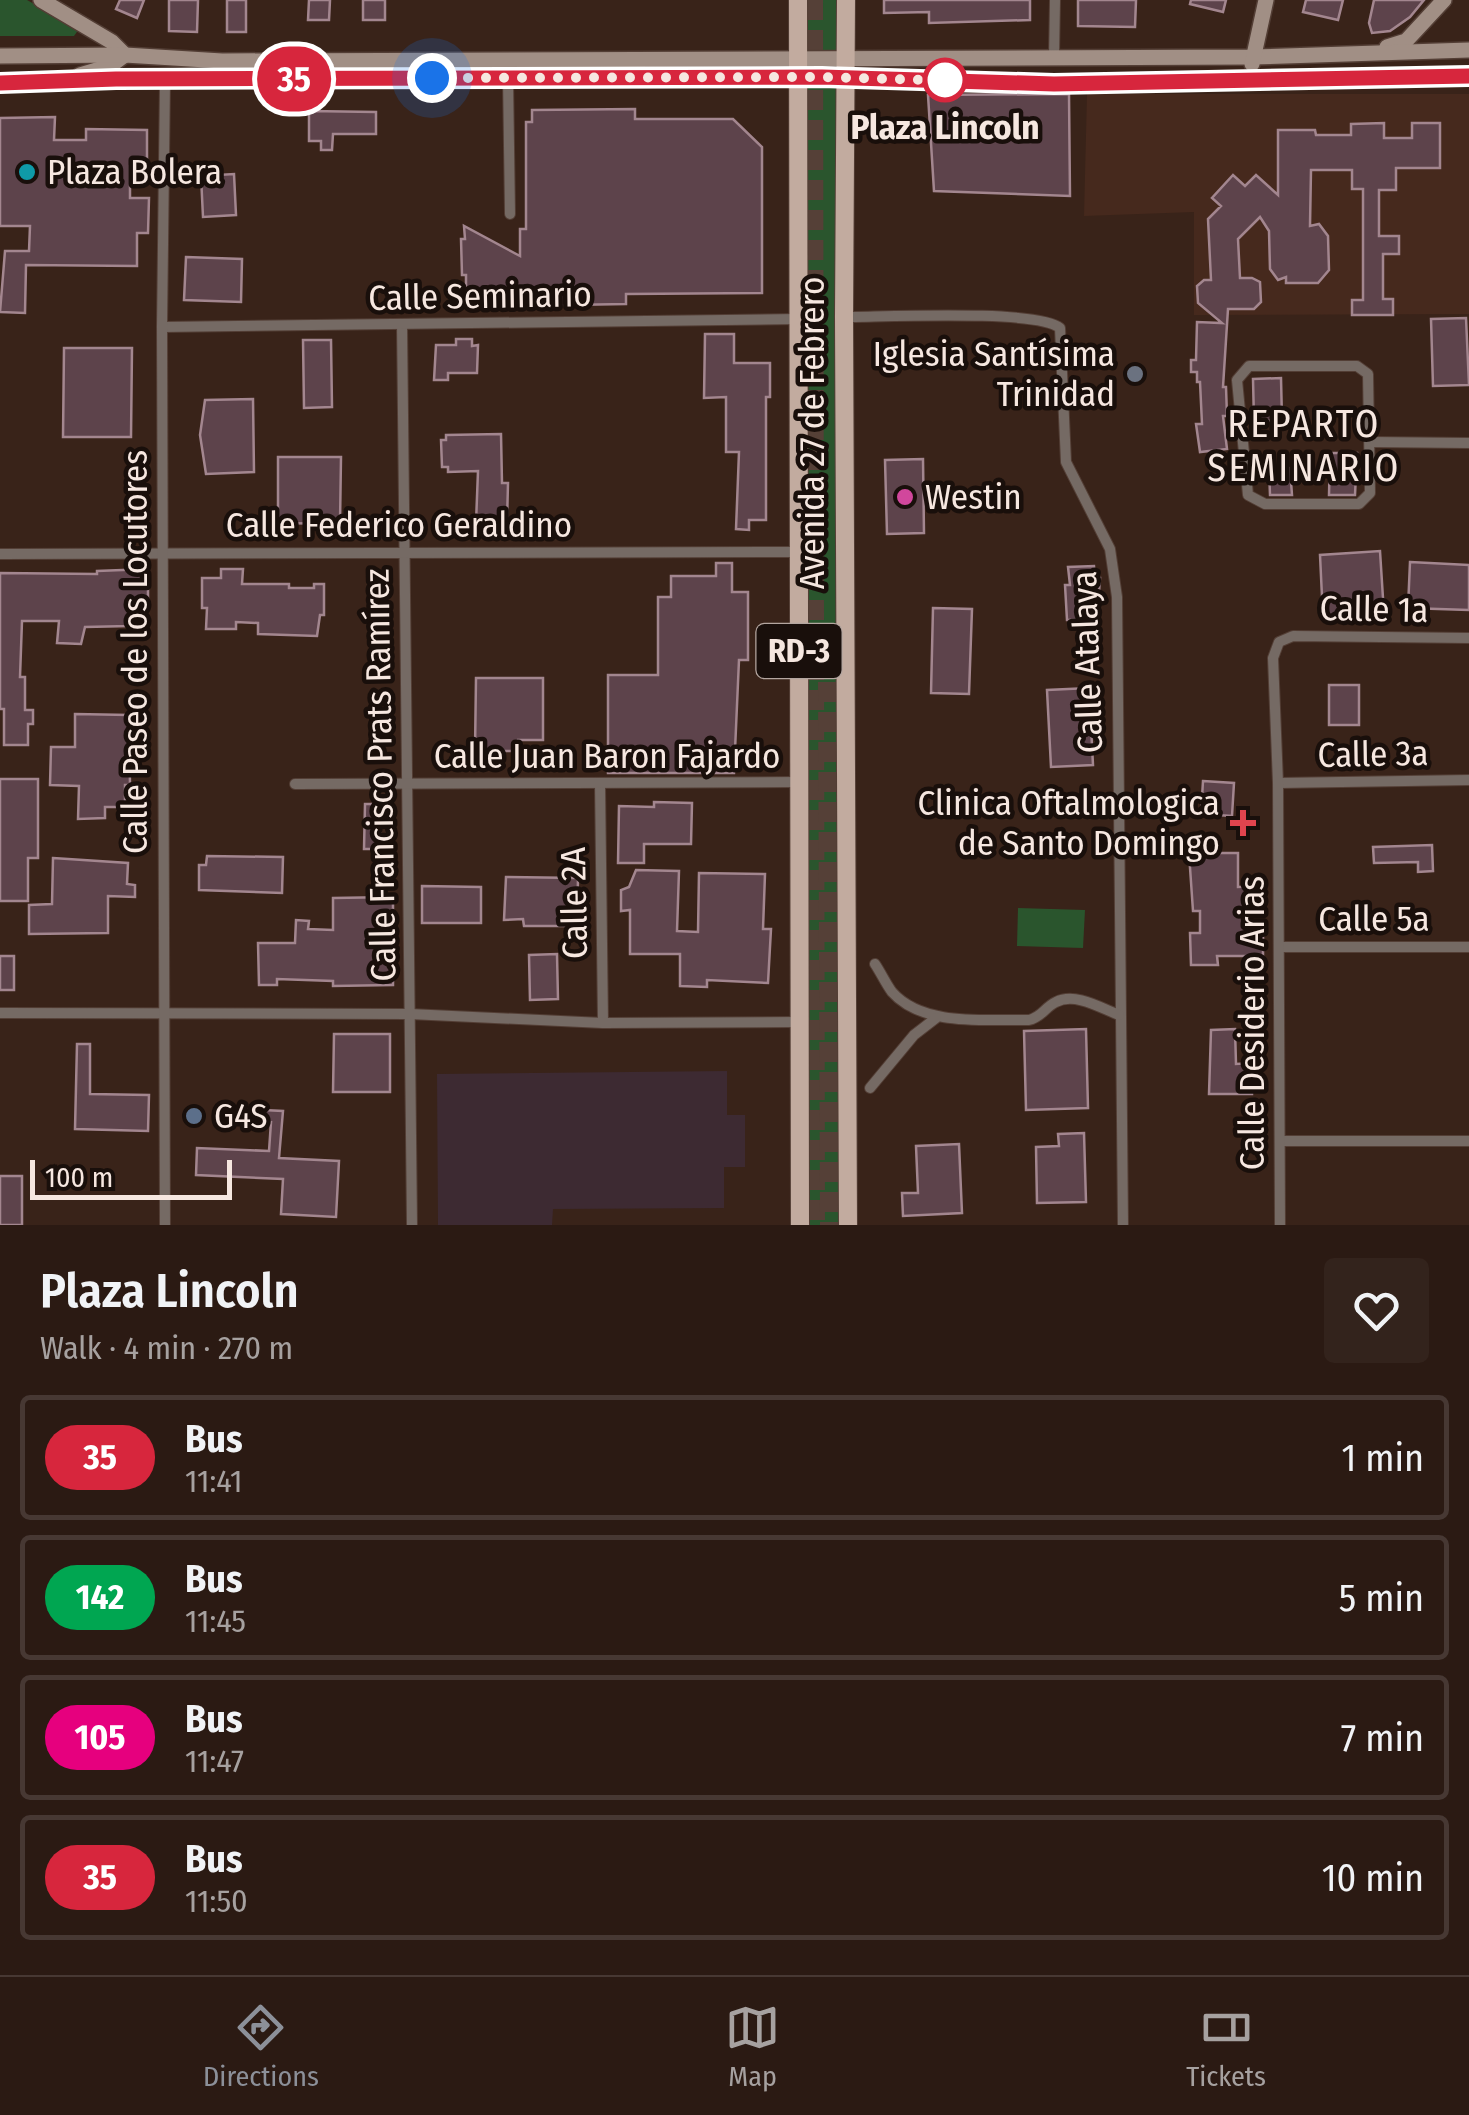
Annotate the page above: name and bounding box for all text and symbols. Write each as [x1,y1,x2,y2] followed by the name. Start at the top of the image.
[249,46,339,112] line badge: 35
[407,53,457,103] your location
[277,58,311,100] text: 35
[924,59,966,101] marker: Plaza Lincoln
[850,106,1040,148] place label: Plaza Lincoln
[47,151,222,193] place label: Plaza Bolera
[16,161,38,183] marker: Plaza Bolera
[368,273,592,319] street label: Calle Seminario
[791,277,833,589] street label: Avenida 27 de Febrero
[873,333,1115,415] place label: Iglesia Santísima Trinidad
[1124,363,1146,385] marker: Iglesia Santísima Trinidad
[1207,401,1401,491] district label: REPARTO SEMINARIO
[114,450,156,854] street label: Calle Paseo de los Locutores
[925,476,1022,518] place label: Westin
[894,486,916,508] marker: Westin
[226,504,572,546] street label: Calle Federico Geraldino
[355,568,405,982] street label: Calle Francisco Prats Ramírez
[1063,570,1111,754] street label: Calle Atalaya
[1319,587,1429,631] street label: Calle 1a
[756,624,842,678] road number: RD-3
[1317,732,1429,776] street label: Calle 3a
[434,735,780,777] street label: Calle Juan Baron Fajardo
[917,782,1220,864] place label: Clinica Oftalmologica de Santo Domingo
[1230,810,1256,836] marker: Clinica Oftalmologica de Santo Domingo
[552,846,596,959] street label: Calle 2A
[1231,876,1273,1170] street label: Calle Desiderio Arias
[1318,898,1430,940] street label: Calle 5a
[214,1095,268,1137] place label: G4S
[183,1105,205,1127] marker: G4S
[30,1155,232,1200] scale bar
[45,1161,113,1194] text: 100 m
[1324,1258,1429,1363] button: heart
[40,1262,299,1320] text: Plaza Lincoln
[40,1329,293,1367] text: Walk · 4 min · 270 m
[185,1416,243,1462] text: Bus
[1341,1435,1424,1481] text: 1 min
[83,1436,117,1478] text: 35
[185,1462,242,1500] text: 11:41
[185,1556,243,1602] text: Bus
[1339,1575,1424,1621] text: 5 min
[76,1576,124,1618] text: 142
[185,1602,246,1640] text: 11:45
[185,1696,243,1742] text: Bus
[1341,1715,1424,1761] text: 7 min
[74,1716,126,1758] text: 105
[185,1742,244,1780] text: 11:47
[185,1836,243,1882] text: Bus
[1322,1855,1424,1901] text: 10 min
[83,1856,117,1898] text: 35
[185,1882,248,1920] text: 11:50
[203,2000,319,2093] tab: Directions
[725,2000,780,2093] tab: Map
[1186,2000,1266,2093] tab: Tickets

